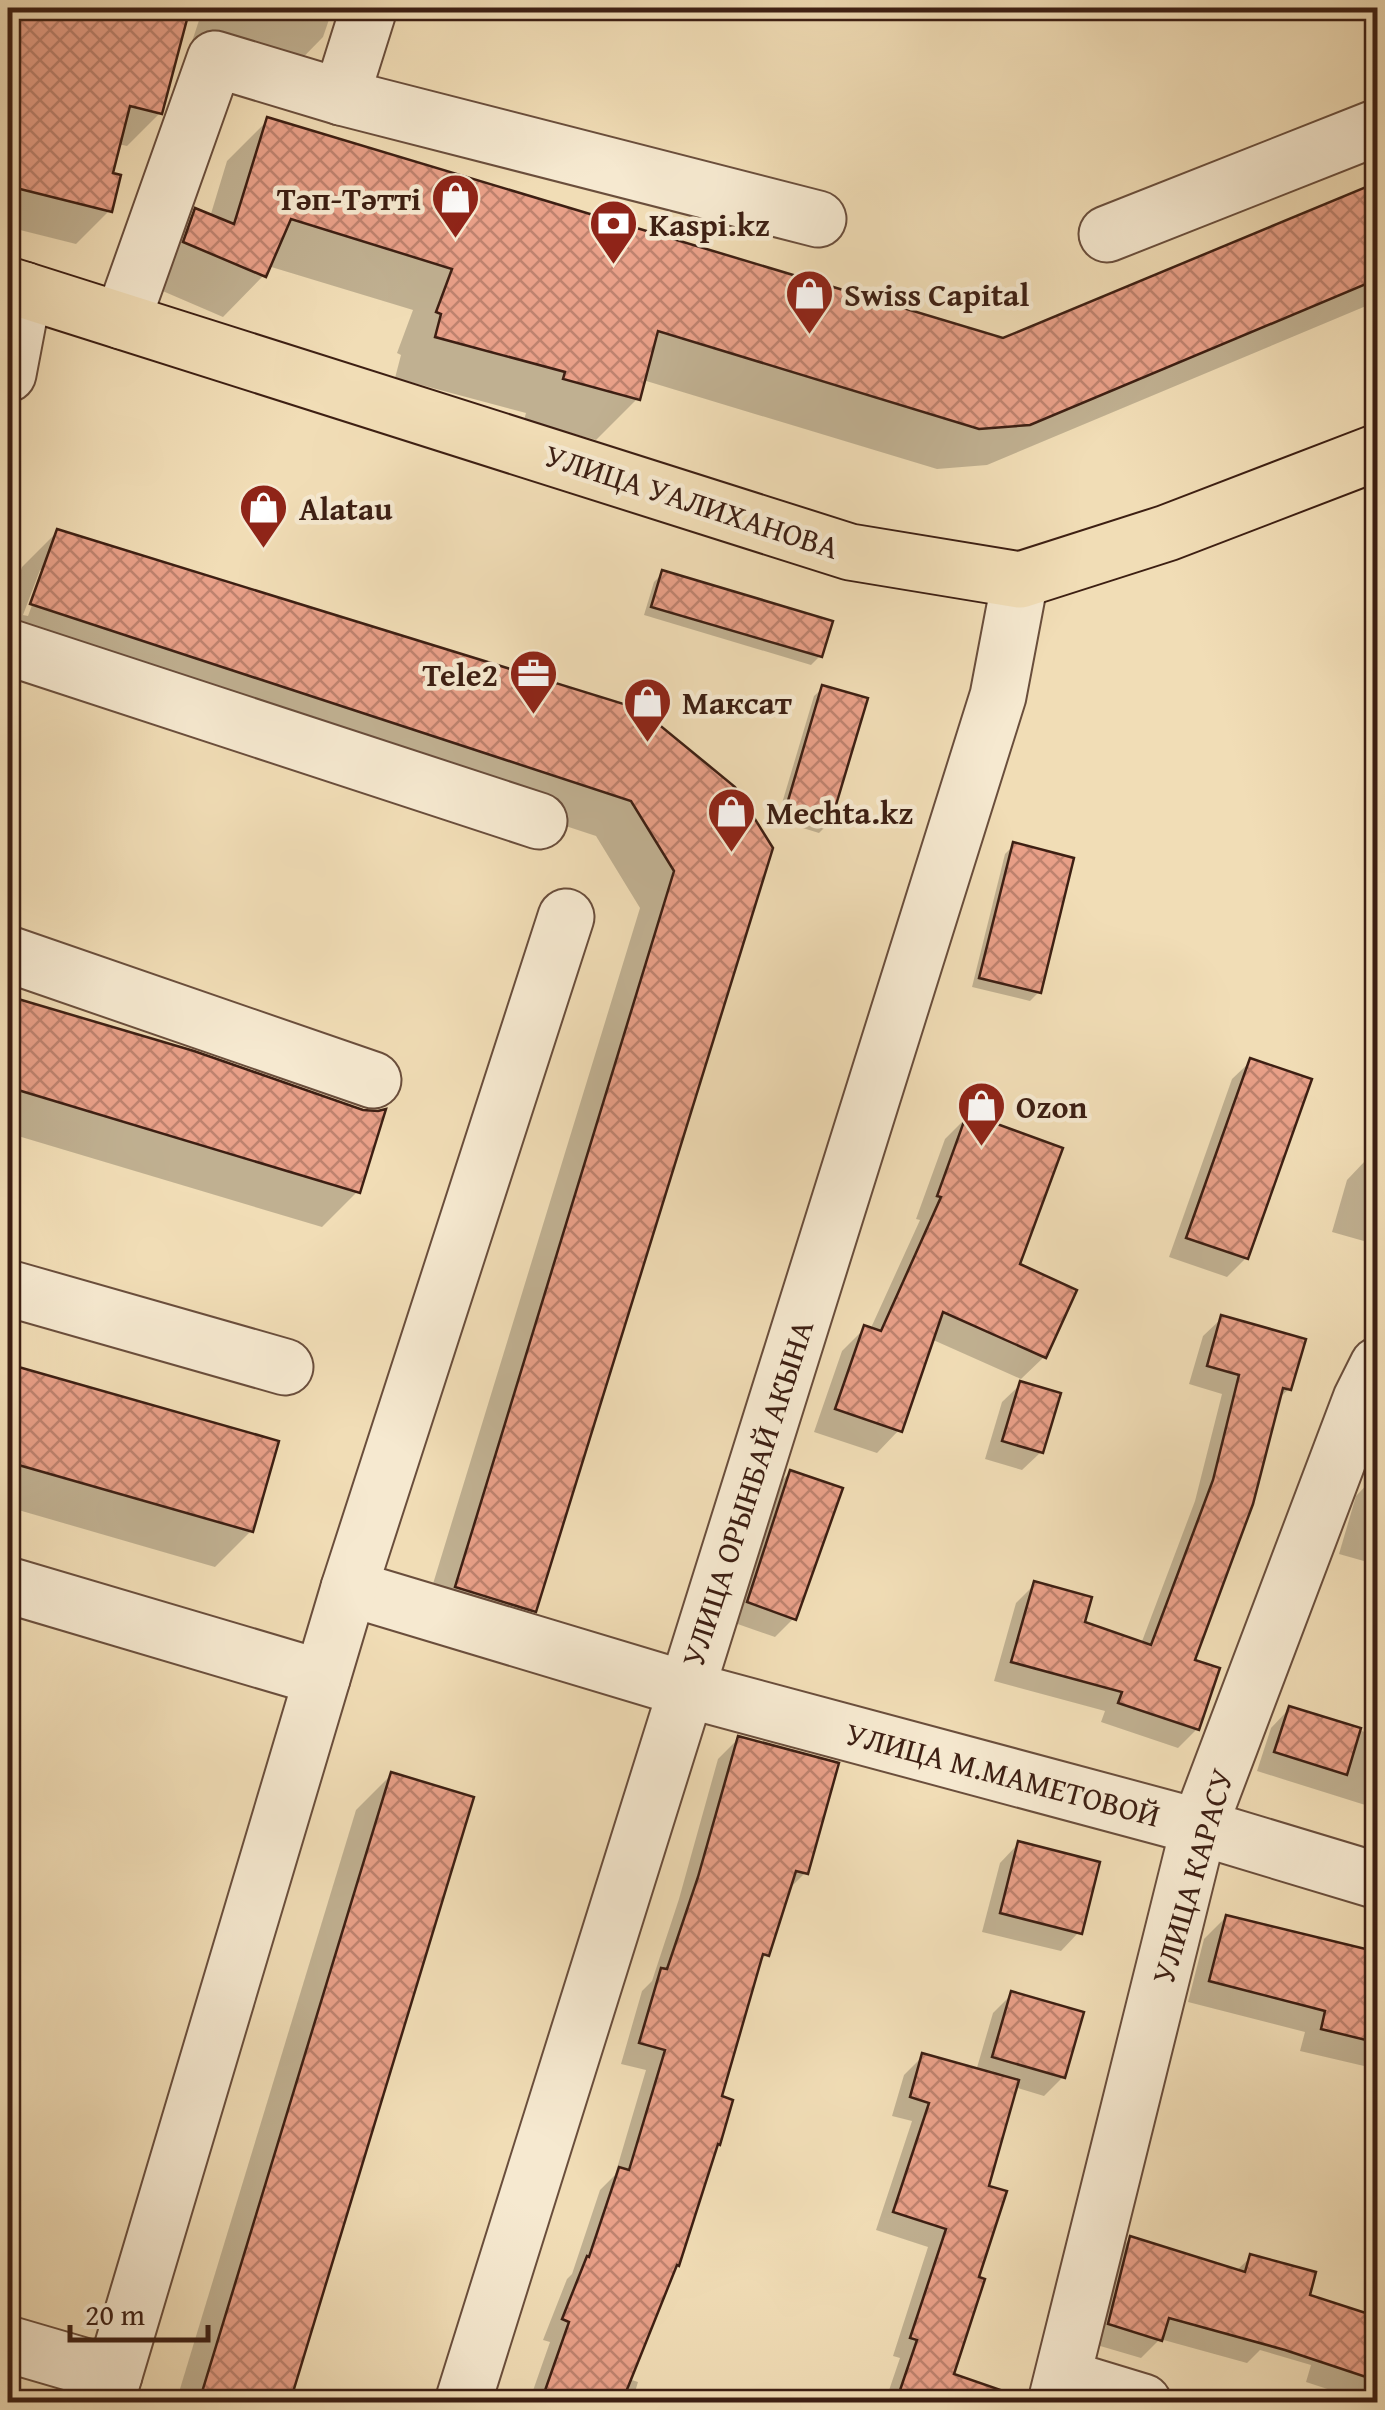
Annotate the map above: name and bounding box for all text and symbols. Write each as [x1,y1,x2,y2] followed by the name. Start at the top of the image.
[430,172,482,240] shop icon: Тәп-Тәтті
[277,175,421,222] place label: Тәп-Тәтті
[588,198,640,266] bank icon: Kaspi.kz
[649,201,770,248] place label: Kaspi.kz
[783,268,835,336] shop icon: Swiss Capital
[844,271,1029,318] place label: Swiss Capital
[539,431,846,571] street label: УЛИЦА УАЛИХАНОВА
[238,482,290,550] shop icon: Alatau
[299,485,393,532] place label: Alatau
[507,648,559,716] office icon: Tele2
[422,651,498,698] place label: Tele2
[621,676,673,744] shop icon: Максат
[682,679,793,726] place label: Максат
[705,786,757,854] shop icon: Mechta.kz
[766,789,913,836] place label: Mechta.kz
[955,1080,1007,1148] shop icon: Ozon
[1016,1083,1087,1130] place label: Ozon
[669,1313,825,1672] street label: УЛИЦА ОРЫНБАЙ АКЫНА
[841,1709,1165,1839] street label: УЛИЦА М.МАМЕТОВОЙ
[1139,1763,1245,1989] street label: УЛИЦА КАРАСУ
[70,2280,208,2342] scale bar
[85,2292,145,2336] text: 20 m

